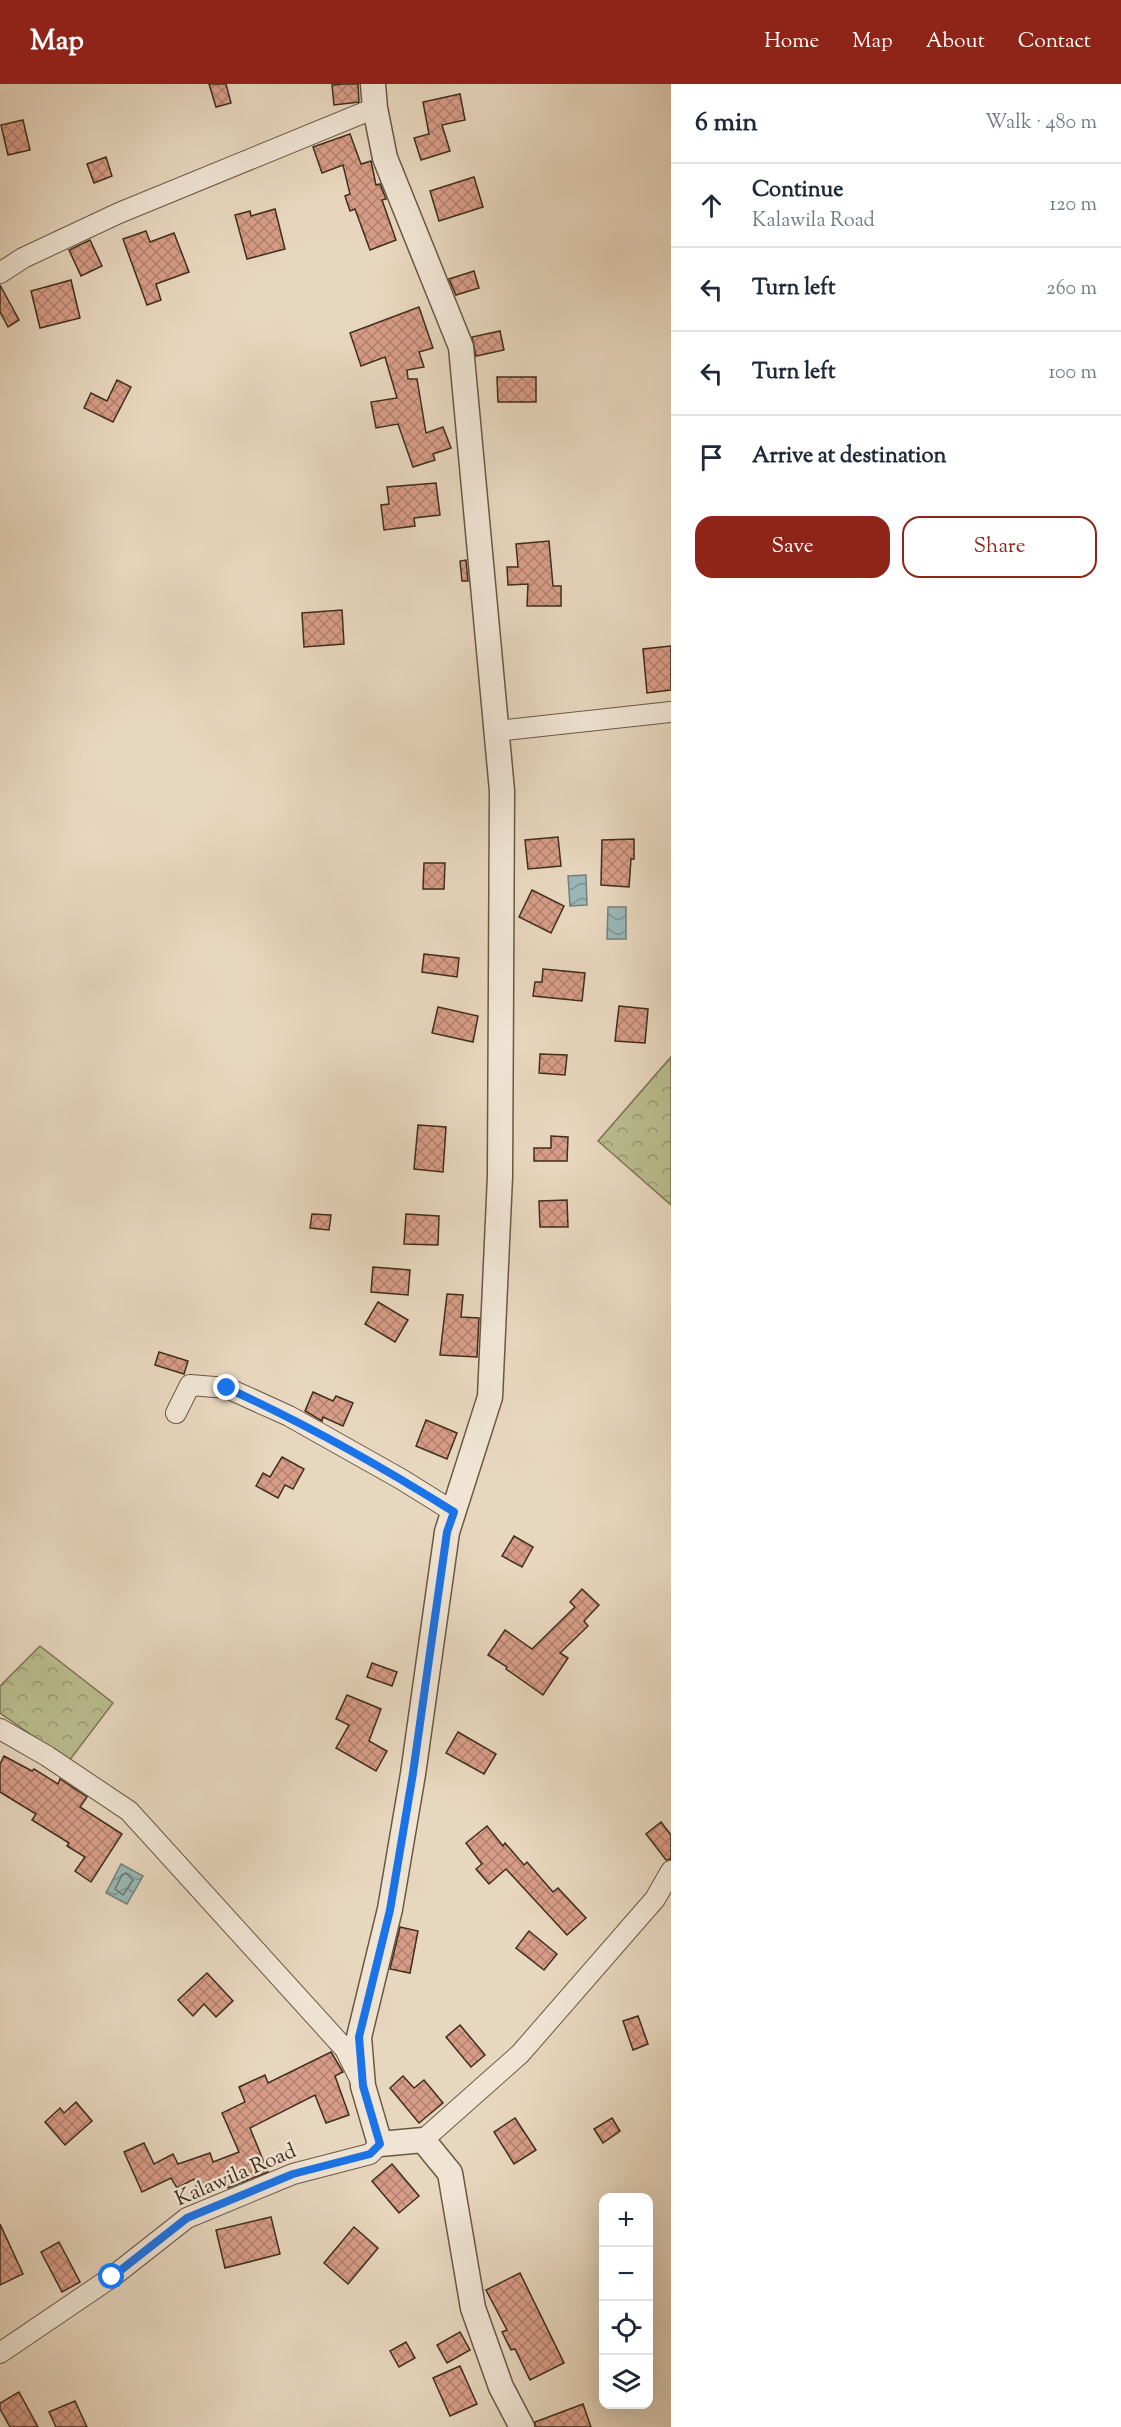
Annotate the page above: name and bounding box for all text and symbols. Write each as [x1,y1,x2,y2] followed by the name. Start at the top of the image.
[30,22,84,62] text: Map
[764,27,819,57] text: Home
[852,27,893,57] text: Map
[926,27,985,57] text: About
[1018,27,1091,57] text: Contact
[695,105,758,142] text: 6 min
[985,109,1097,138] text: Walk · 480 m
[752,175,843,207] text: Continue
[695,189,728,222] icon: ahead
[1049,191,1097,220] text: 120 m
[752,207,875,236] text: Kalawila Road
[695,273,728,306] icon: left
[752,273,835,305] text: Turn left
[1046,275,1097,304] text: 260 m
[695,357,728,390] icon: left
[752,357,835,389] text: Turn left
[1048,359,1097,388] text: 100 m
[695,441,728,474] icon: arrive
[752,441,947,473] text: Arrive at destination
[695,516,890,578] button: Save
[902,516,1097,578] button: Share
[213,1374,239,1400] route end
[171,2137,301,2215] street label: Kalawila Road
[599,2193,653,2409] map controls
[599,2193,653,2247] button: +
[599,2247,653,2301] button: −
[98,2263,124,2289] route start
[599,2301,653,2355] button: locate
[599,2355,653,2409] button: layers

